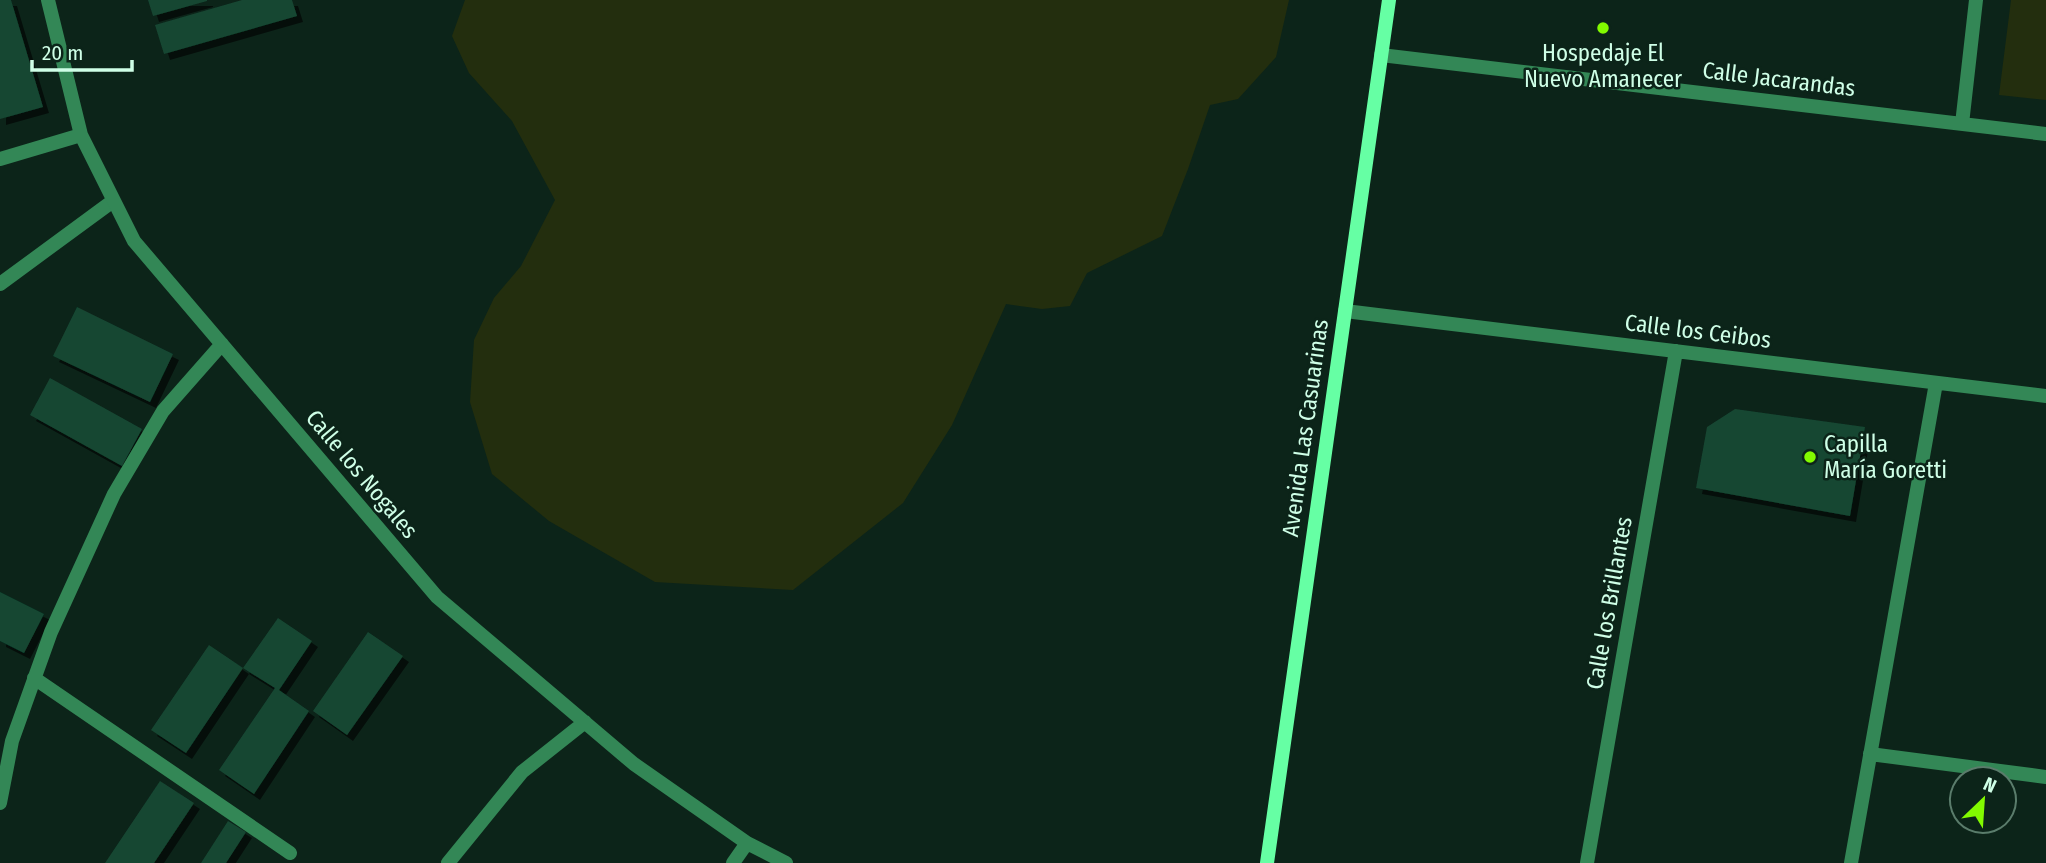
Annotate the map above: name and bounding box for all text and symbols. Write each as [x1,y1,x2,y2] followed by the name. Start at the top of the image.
[1595,20,1611,36] marker: Hospedaje El Nuevo Amanecer
[32,28,131,72] scale bar
[1524,39,1682,93] place label: Hospedaje El Nuevo Amanecer
[42,40,83,66] text: 20 m
[1701,56,1857,102] street label: Calle Jacarandas
[1623,308,1773,354] street label: Calle los Ceibos
[1276,317,1334,539] street label: Avenida Las Casuarinas
[300,404,424,544] street label: Calle los Nogales
[1824,430,1947,484] place label: Capilla María Goretti
[1802,449,1818,465] marker: Capilla María Goretti
[1580,514,1638,691] street label: Calle los Brillantes
[1948,765,2018,835] north arrow
[1980,772,2000,798] text: N

